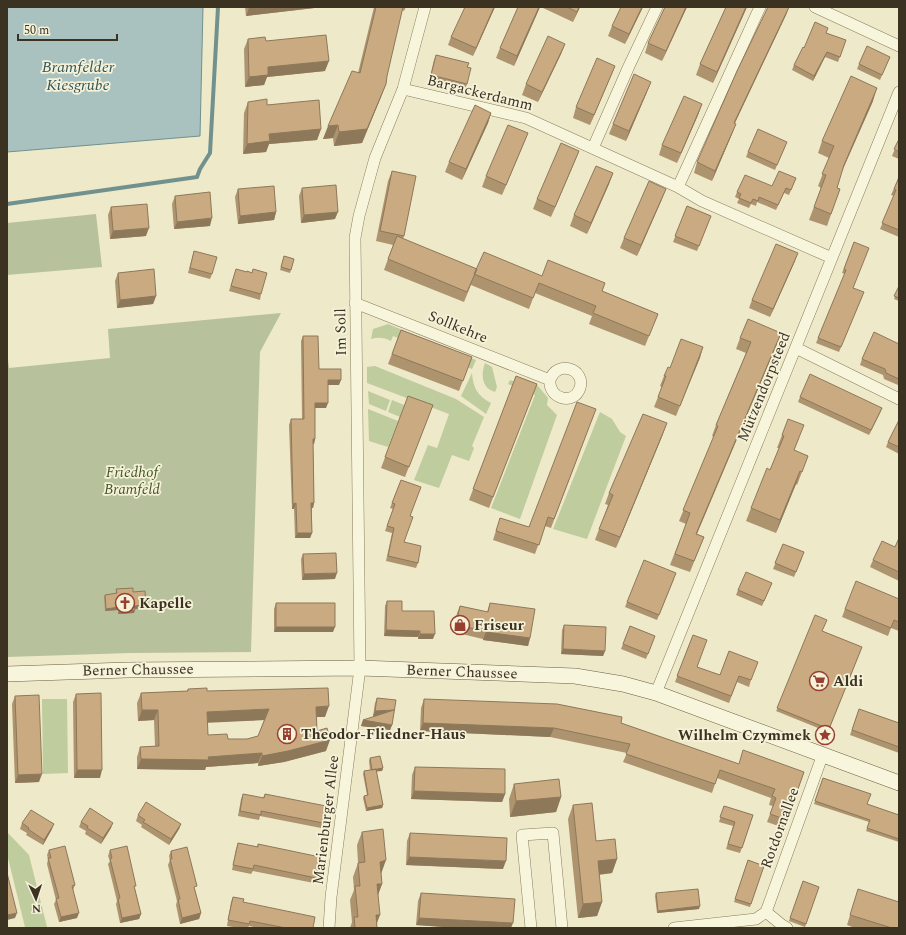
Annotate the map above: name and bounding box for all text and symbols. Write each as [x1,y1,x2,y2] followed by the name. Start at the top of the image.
[18,16,117,42] scale bar
[24,21,49,40] text: 50 m
[42,55,115,97] water label: Bramfelder Kiesgrube
[425,69,536,117] street label: Bargackerdamm
[425,305,491,349] street label: Sollkehre
[329,308,353,356] street label: Im Soll
[731,329,797,445] street label: Mützendorpsteed
[104,461,160,501] park label: Friedhof Bramfeld
[114,592,136,614] church icon: Kapelle
[139,592,192,615] place label: Kapelle
[449,614,471,636] shop icon: Friseur
[474,614,525,637] place label: Friseur
[82,658,194,682] street label: Berner Chaussee
[406,659,518,685] street label: Berner Chaussee
[808,670,830,692] supermarket icon: Aldi
[833,670,863,693] place label: Aldi
[276,723,298,745] building icon: Theodor-Fliedner-Haus
[301,723,466,746] place label: Theodor-Fliedner-Haus
[678,724,811,747] place label: Wilhelm Czymmek
[814,724,836,746] place icon: Wilhelm Czymmek
[307,754,345,886] street label: Marienburger Allee
[755,784,805,872] street label: Rotdornallee
[16,879,56,919] north arrow
[32,900,41,917] text: N

